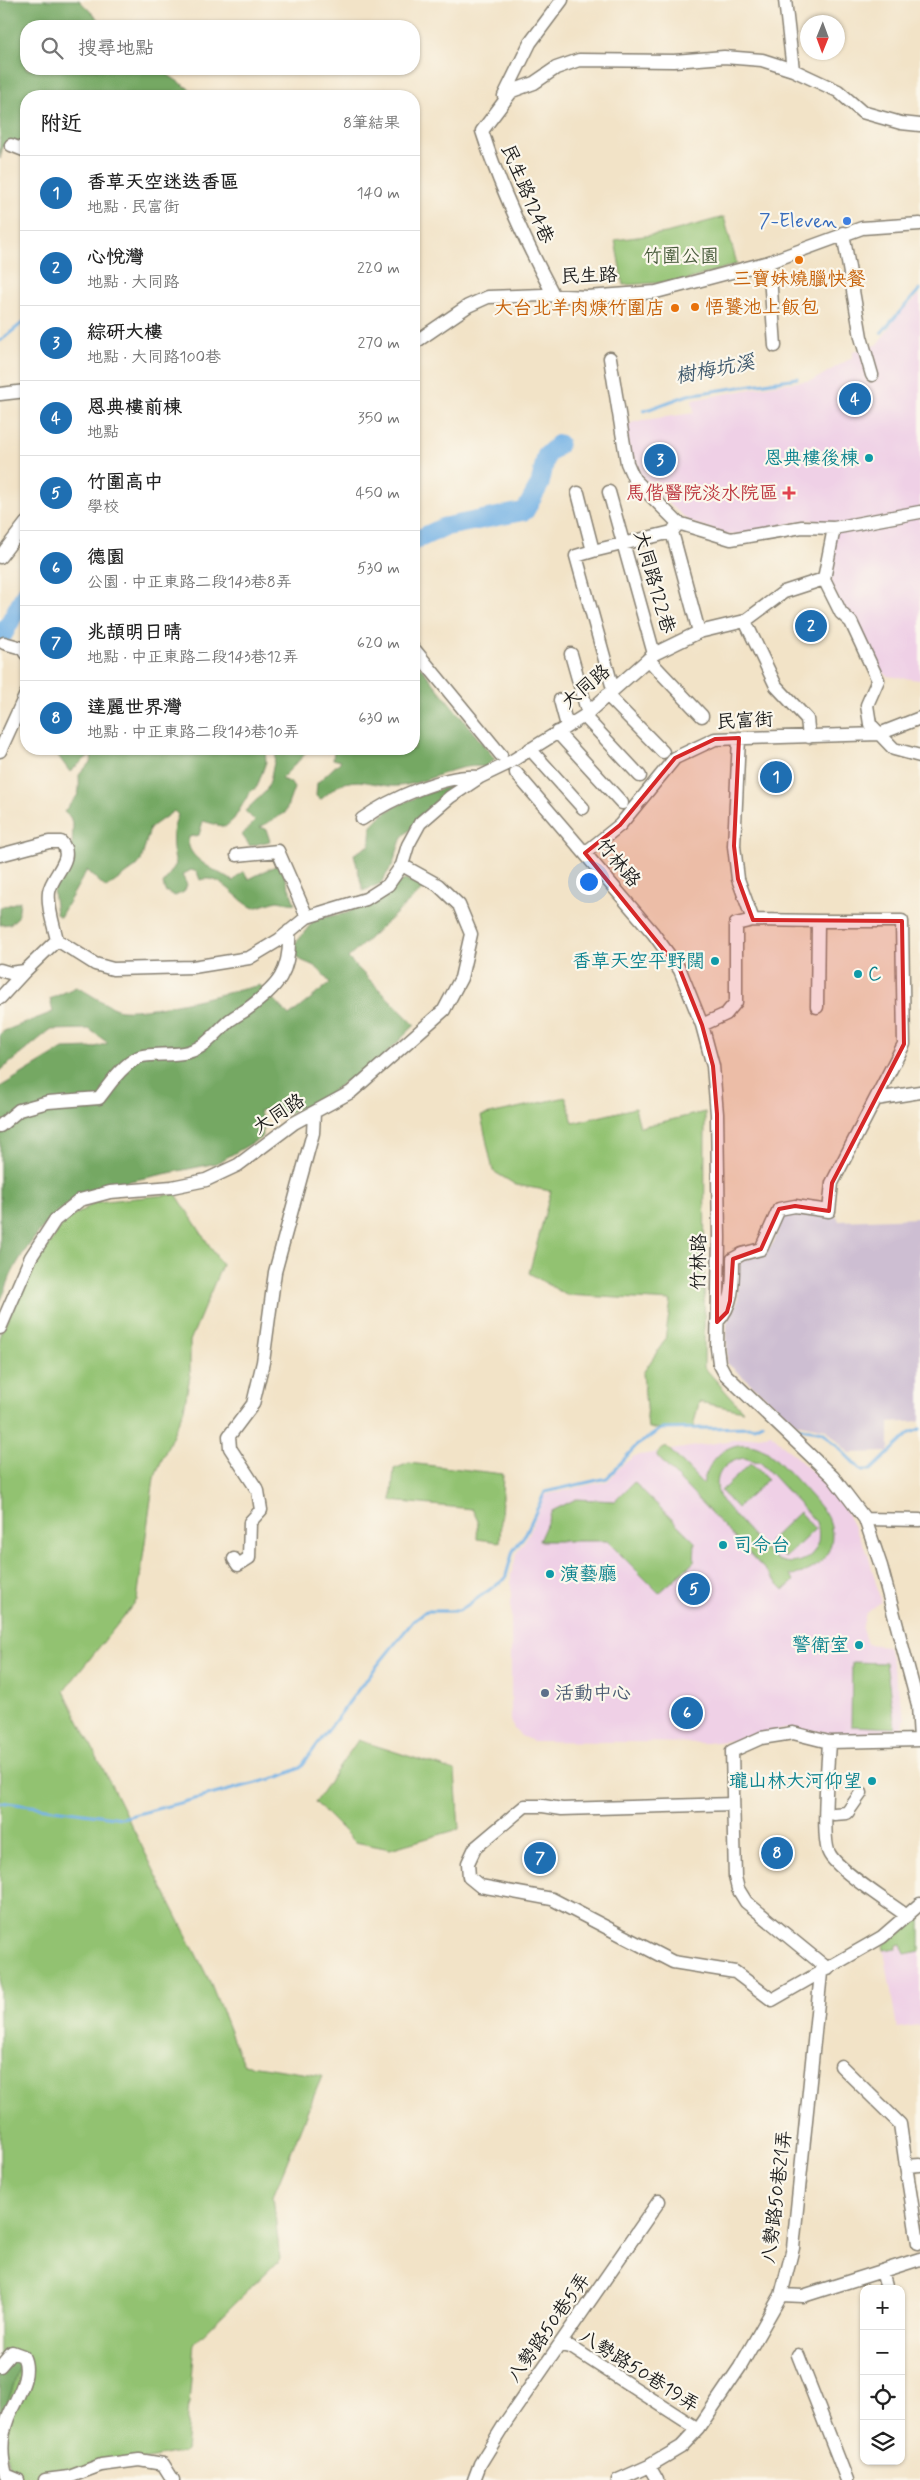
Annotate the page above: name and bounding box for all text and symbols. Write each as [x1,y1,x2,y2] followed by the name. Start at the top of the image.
[800,15,845,60] north arrow
[20,20,420,75] search box
[38,34,66,62] icon: search
[78,36,154,61] text: 搜尋地點
[40,110,82,138] text: 附近
[343,113,400,134] text: 8筆結果
[495,140,559,248] street label: 民生路124巷
[87,170,239,195] text: 香草天空迷迭香區
[52,183,60,204] text: 1
[356,183,400,204] text: 140 m
[87,197,179,218] text: 地點 · 民富街
[759,209,837,234] place label: 7-Eleven
[841,215,853,227] marker: 7-Eleven
[643,244,719,269] park label: 竹圍公園
[87,245,144,270] text: 心悅灣
[793,254,805,266] marker: 三寶妹燒臘快餐
[52,258,60,279] text: 2
[357,258,400,279] text: 220 m
[560,263,618,289] street label: 民生路
[732,267,866,292] place label: 三寶妹燒臘快餐
[87,272,179,293] text: 地點 · 大同路
[705,295,819,320] place label: 悟饕池上飯包
[494,296,665,321] place label: 大台北羊肉焿竹圍店
[689,301,701,313] marker: 悟饕池上飯包
[669,302,681,314] marker: 大台北羊肉焿竹圍店
[87,320,163,345] text: 綜研大樓
[52,333,60,354] text: 3
[357,333,400,354] text: 270 m
[87,347,221,368] text: 地點 · 大同路100巷
[673,349,758,391] water label: 樹梅坑溪
[839,380,871,418] pin: 4
[87,395,182,420] text: 恩典樓前棟
[51,408,61,429] text: 4
[358,408,400,429] text: 350 m
[87,422,119,443] text: 地點
[644,441,676,479] pin: 3
[764,446,859,471] place label: 恩典樓後棟
[863,452,875,464] marker: 恩典樓後棟
[87,470,163,495] text: 竹圍高中
[626,481,778,506] place label: 馬偕醫院淡水院區
[51,483,61,504] text: 5
[355,483,400,504] text: 450 m
[782,486,796,500] marker: 馬偕醫院淡水院區
[87,497,119,518] text: 學校
[627,528,681,636] street label: 大同路122巷
[87,545,125,570] text: 德園
[52,558,60,579] text: 6
[357,558,400,579] text: 530 m
[87,572,292,593] text: 公園 · 中正東路二段143巷8弄
[795,607,827,645] pin: 2
[87,620,182,645] text: 兆頡明日晴
[51,633,61,654] text: 7
[357,633,400,654] text: 620 m
[87,647,298,668] text: 地點 · 中正東路二段143巷12弄
[556,659,616,715] street label: 大同路
[87,695,182,720] text: 達麗世界灣
[716,707,774,735] street label: 民富街
[51,708,61,729] text: 8
[358,708,400,729] text: 630 m
[87,722,299,743] text: 地點 · 中正東路二段143巷10弄
[760,758,792,796] pin: 1
[590,833,646,893] street label: 竹林路
[576,869,602,895] your location
[572,949,705,974] place label: 香草天空平野闊
[709,955,721,967] marker: 香草天空平野闊
[868,962,882,987] place label: C
[852,968,864,980] marker: C
[248,1088,310,1140] street label: 大同路
[686,1233,712,1291] street label: 竹林路
[733,1533,790,1558] place label: 司令台
[717,1539,729,1551] marker: 司令台
[560,1562,617,1587] place label: 演藝廳
[544,1568,556,1580] marker: 演藝廳
[678,1570,710,1608] pin: 5
[792,1633,849,1658] place label: 警衛室
[853,1639,865,1651] marker: 警衛室
[555,1681,631,1706] place label: 活動中心
[539,1687,551,1699] marker: 活動中心
[671,1694,703,1732] pin: 6
[729,1769,862,1794] place label: 瓏山林大河仰望
[866,1775,878,1787] marker: 瓏山林大河仰望
[761,1834,793,1872] pin: 8
[524,1839,556,1877] pin: 7
[756,2129,798,2265] street label: 八勢路50巷21弄
[502,2268,596,2388] street label: 八勢路50巷5弄
[860,2285,905,2465] map controls
[860,2285,905,2330] button: +
[574,2324,704,2418] street label: 八勢路50巷19弄
[860,2330,905,2375] button: −
[860,2375,905,2420] button: locate
[860,2420,905,2465] button: layers

